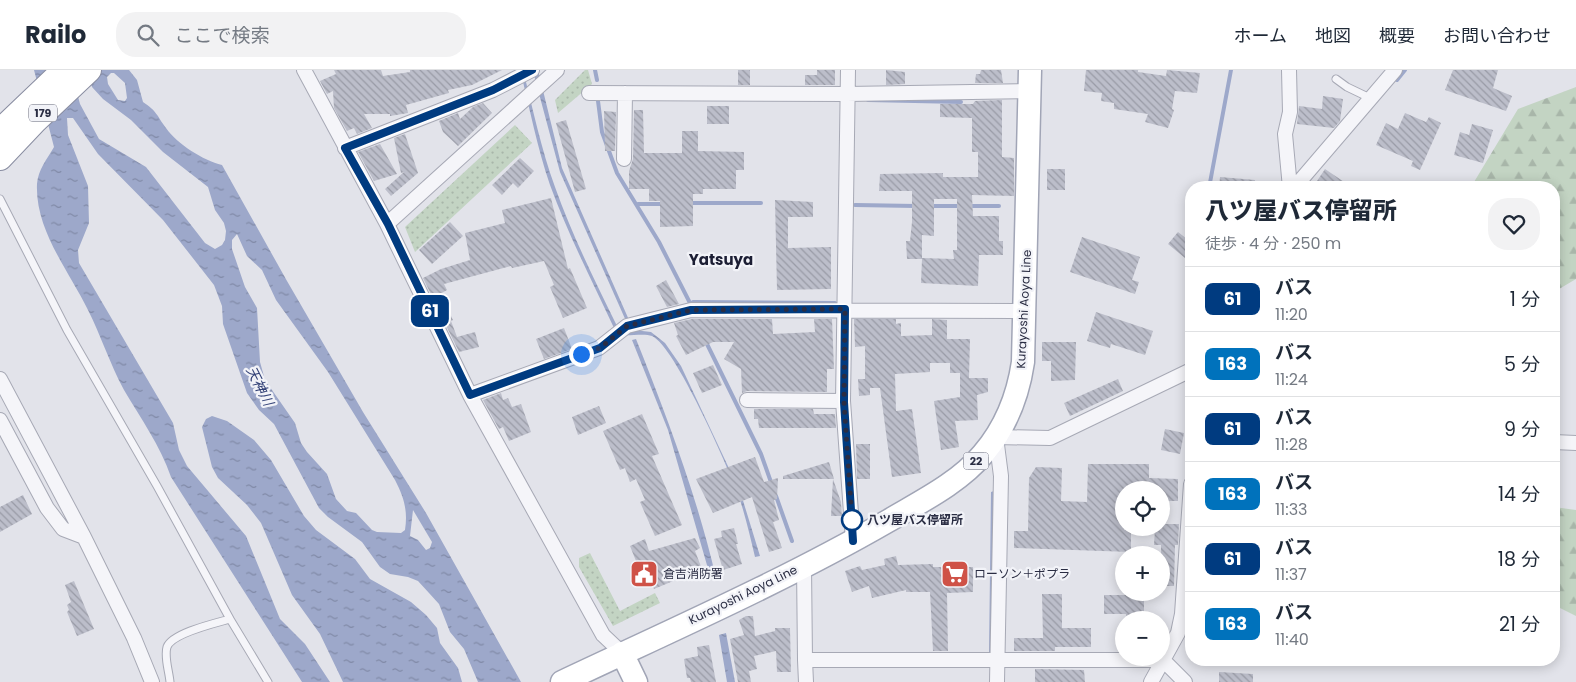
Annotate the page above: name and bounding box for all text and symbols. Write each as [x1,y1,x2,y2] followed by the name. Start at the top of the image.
[116,12,466,57] search box
[25,18,86,51] text: Railo
[134,21,162,49] icon: search
[174,22,269,49] text: ここで検索
[1234,23,1287,48] text: ホーム
[1315,23,1351,48] text: 地図
[1379,23,1415,48] text: 概要
[1443,23,1551,48] text: お問い合わせ
[29,104,57,122] road number: 179
[1205,194,1397,227] text: 八ツ屋バス停留所
[1488,198,1540,250] button: heart
[1205,232,1341,255] text: 徒歩 · 4 分 · 250 m
[689,249,753,270] district label: Yatsuya
[1012,249,1035,369] street label: Kurayoshi Aoya Line
[1275,274,1313,301] text: バス
[1223,286,1242,311] text: 61
[1510,286,1540,313] text: 1 分
[408,295,452,327] line badge: 61
[421,298,439,323] text: 61
[1275,303,1308,326] text: 11:20
[1275,339,1313,366] text: バス
[569,342,594,367] your location
[1218,351,1247,376] text: 163
[1504,351,1540,378] text: 5 分
[242,363,279,411] water label: 天神川
[1275,368,1308,391] text: 11:24
[1275,404,1313,431] text: バス
[1223,416,1242,441] text: 61
[1504,416,1540,443] text: 9 分
[1275,433,1308,456] text: 11:28
[964,452,988,470] road number: 22
[1275,469,1313,496] text: バス
[1115,481,1170,666] map controls
[1115,481,1170,536] button: locate
[1218,481,1247,506] text: 163
[1498,481,1540,508] text: 14 分
[1275,498,1308,521] text: 11:33
[841,509,863,531] marker: 八ツ屋バス停留所
[867,511,963,528] place label: 八ツ屋バス停留所
[1275,534,1313,561] text: バス
[1115,546,1170,601] button: +
[1223,546,1242,571] text: 61
[1498,546,1540,573] text: 18 分
[629,559,659,589] public building icon: 倉吉消防署
[940,559,970,589] supermarket icon: ローソン＋ポプラ
[686,561,800,628] street label: Kurayoshi Aoya Line
[1275,563,1307,586] text: 11:37
[663,565,723,582] place label: 倉吉消防署
[974,565,1070,582] place label: ローソン＋ポプラ
[1275,599,1313,626] text: バス
[1115,611,1170,666] button: −
[1218,611,1247,636] text: 163
[1499,611,1540,638] text: 21 分
[1275,628,1309,651] text: 11:40

